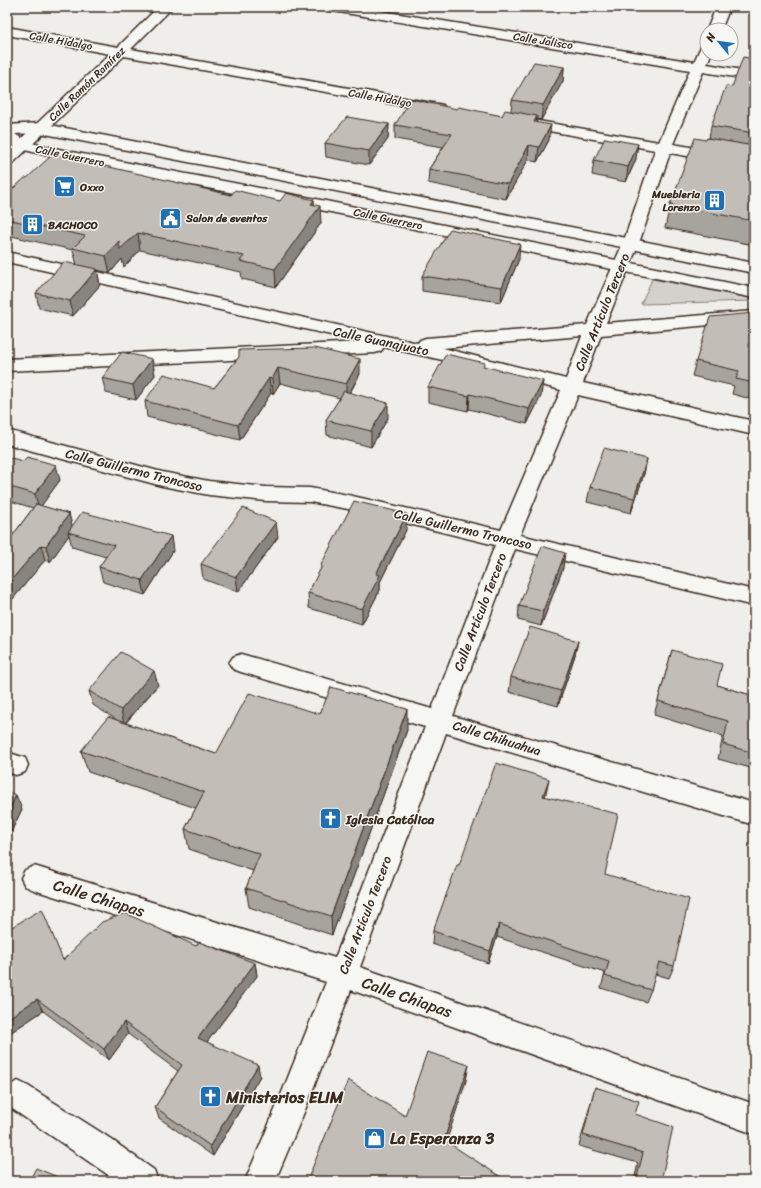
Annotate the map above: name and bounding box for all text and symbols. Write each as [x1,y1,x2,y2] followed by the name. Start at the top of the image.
[699,22,739,62] north arrow
[28,26,94,56] street label: Calle Hidalgo
[512,27,575,55] street label: Calle Jalisco
[700,29,721,46] text: N
[44,42,131,126] street label: Calle Ramón Ramírez
[347,83,413,113] street label: Calle Hidalgo
[34,139,107,173] street label: Calle Guerrero
[52,174,78,200] supermarket icon: Oxxo
[79,178,104,197] place label: Oxxo
[651,185,701,217] place label: Muebleria Lorenzo
[702,187,728,213] building icon: Muebleria Lorenzo
[352,202,425,236] street label: Calle Guerrero
[157,205,183,231] public building icon: Salon de eventos
[185,209,268,228] place label: Salon de eventos
[20,212,46,238] building icon: BACHOCO
[48,216,98,235] place label: BACHOCO
[568,249,636,374] street label: Calle Artículo Tercero
[331,320,431,362] street label: Calle Guanajuato
[63,442,205,498] street label: Calle Guillermo Troncoso
[392,502,535,556] street label: Calle Guillermo Troncoso
[447,549,513,675] street label: Calle Artículo Tercero
[450,714,544,762] street label: Calle Chihuahua
[317,806,343,832] church icon: Iglesia Católica
[345,808,435,831] place label: Iglesia Católica
[332,852,398,978] street label: Calle Artículo Tercero
[50,870,149,926] street label: Calle Chiapas
[358,968,457,1026] street label: Calle Chiapas
[225,1083,344,1112] place label: Ministerios ELIM
[197,1084,223,1110] church icon: Ministerios ELIM
[390,1124,495,1153] place label: La Esperanza 3
[361,1125,387,1151] shop icon: La Esperanza 3

